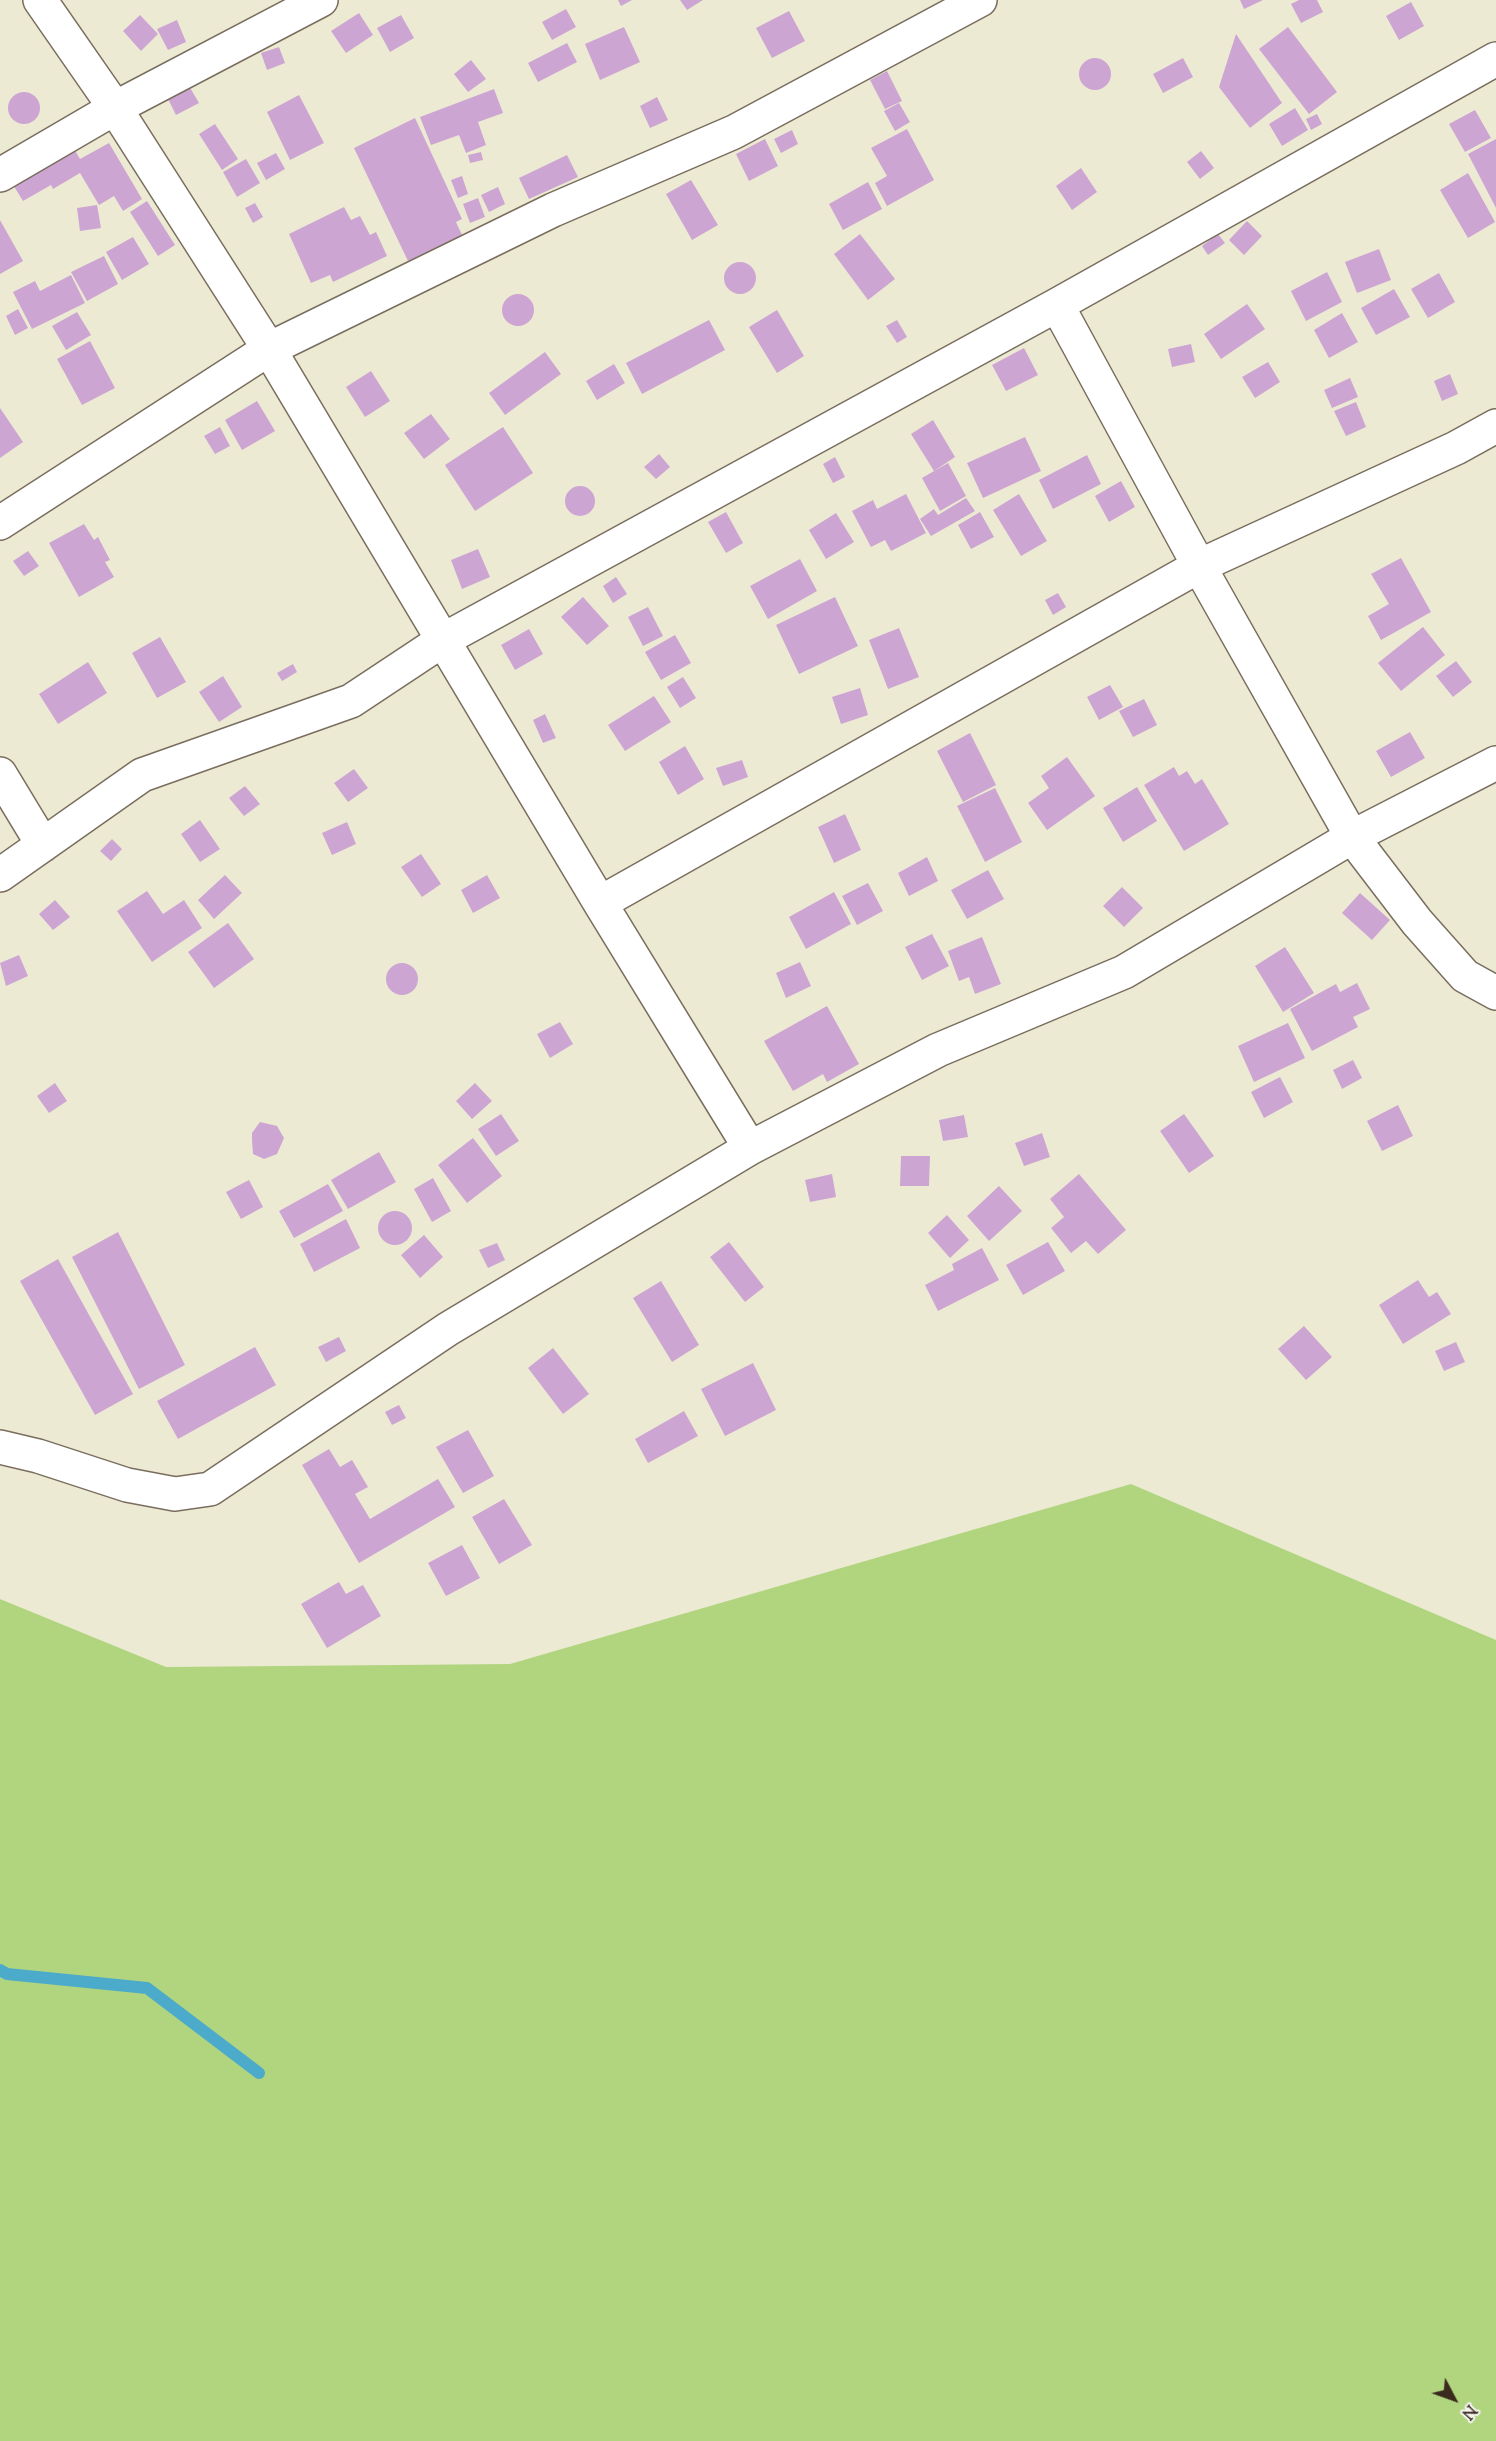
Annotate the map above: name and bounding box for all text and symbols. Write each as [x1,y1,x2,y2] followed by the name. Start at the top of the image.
[1424,2369,1484,2429] north arrow
[1455,2399,1481,2424] text: N

